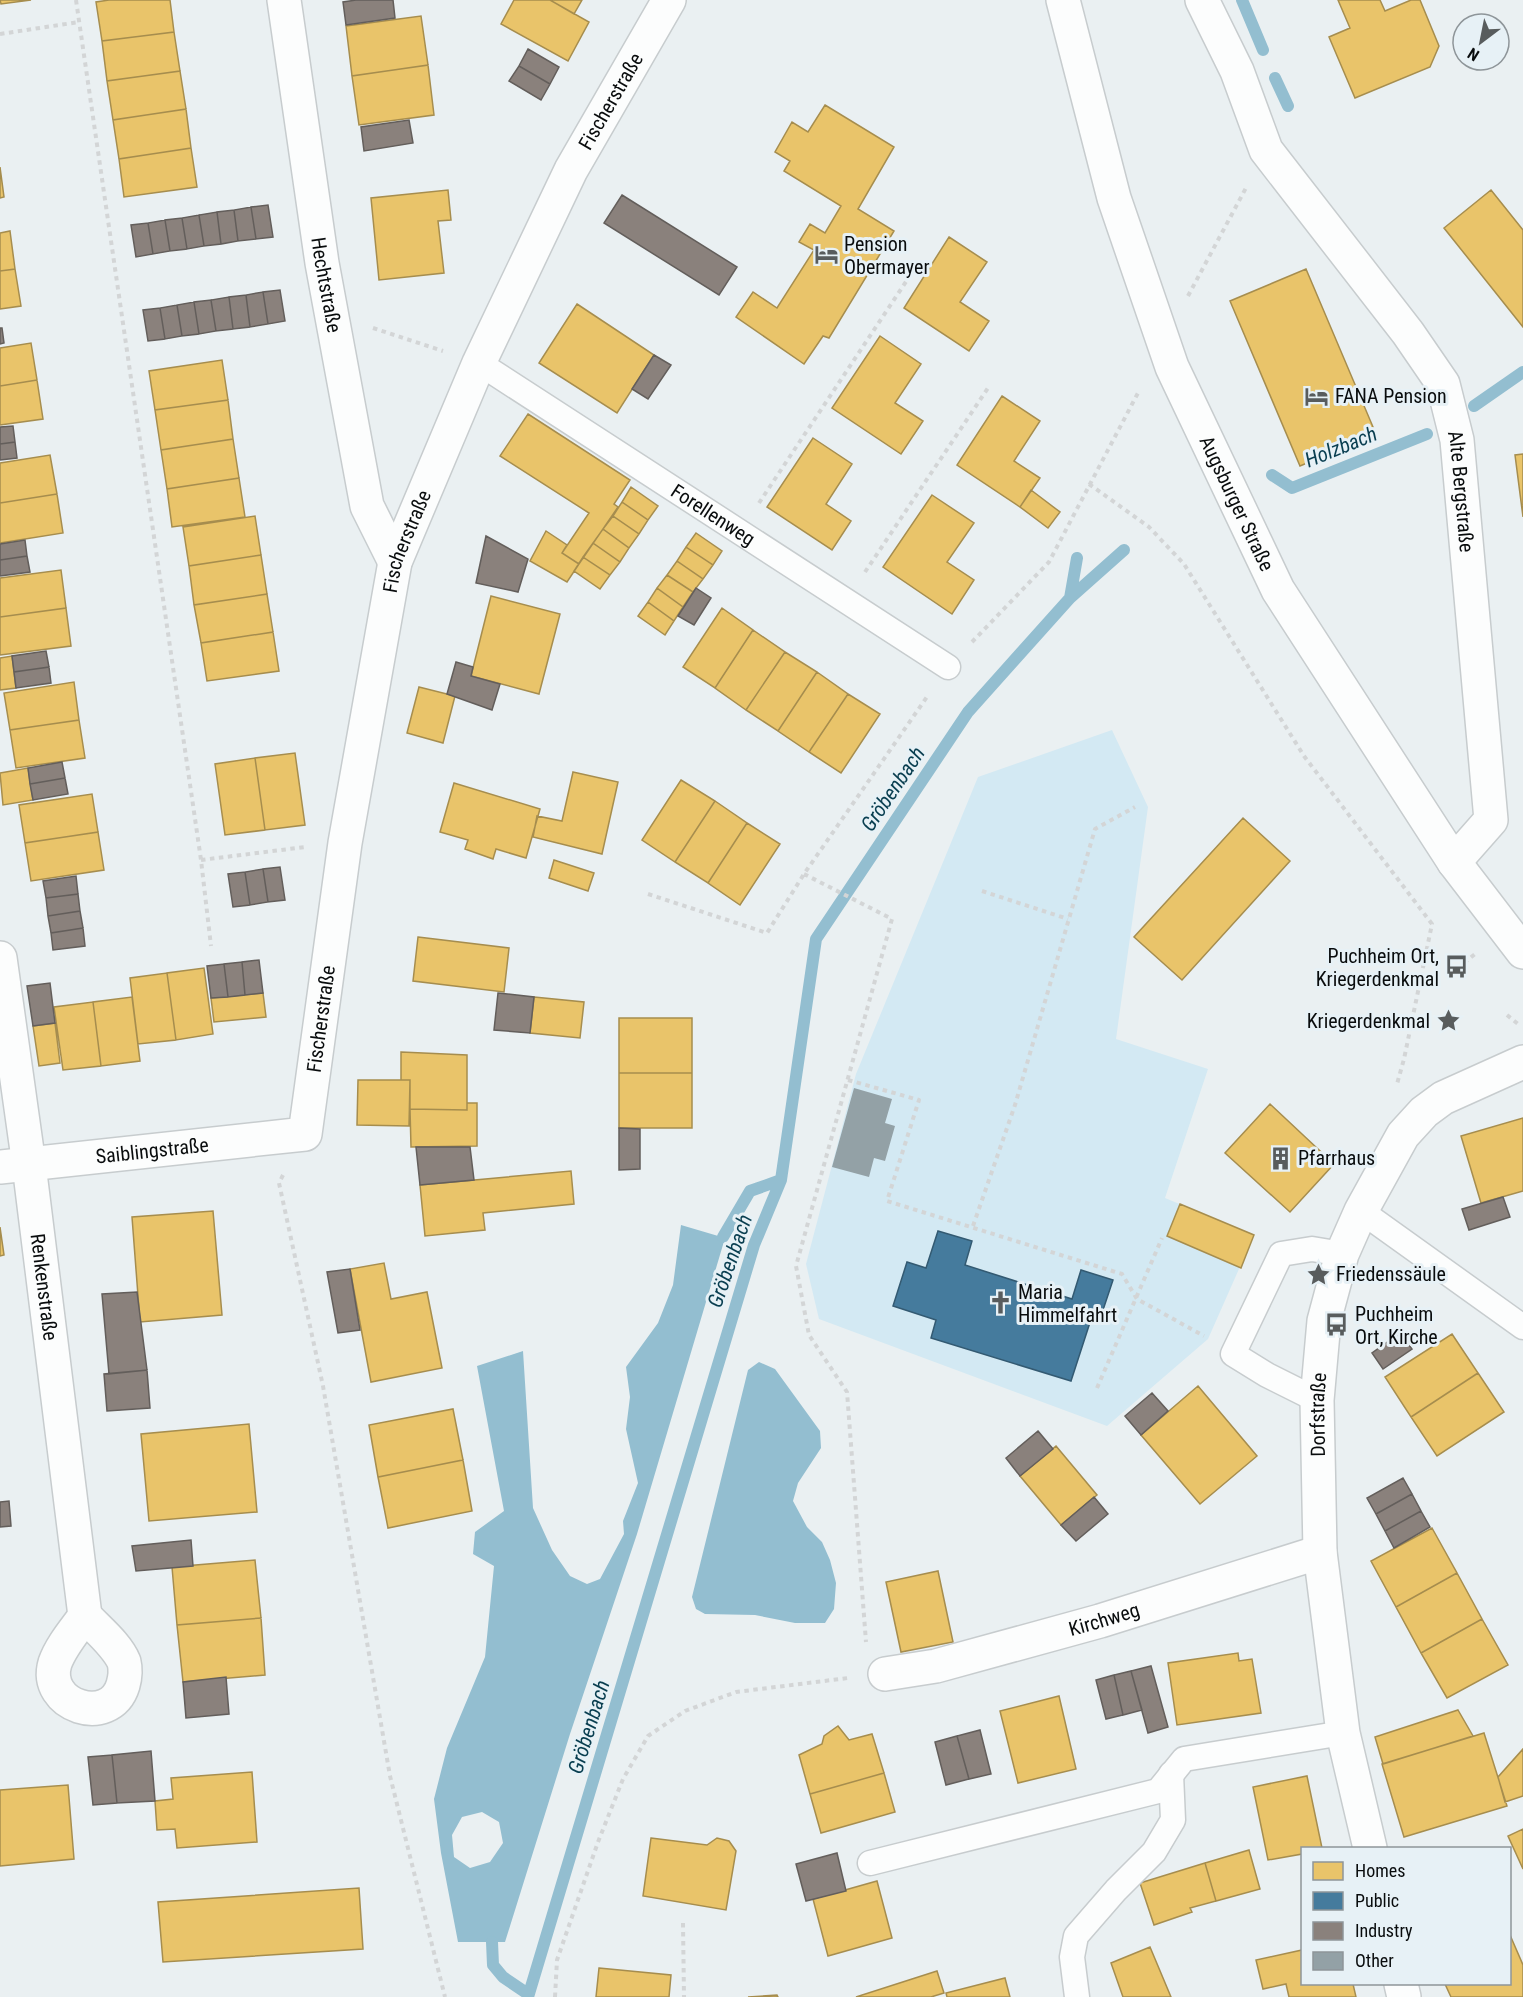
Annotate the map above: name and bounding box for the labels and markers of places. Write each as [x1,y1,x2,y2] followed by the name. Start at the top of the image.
[844,232,930,279] place label: Pension Obermayer
[813,242,839,268] hotel icon: Pension Obermayer
[1304,383,1330,409] hotel icon: FANA Pension
[1335,384,1447,408] place label: FANA Pension
[1316,944,1439,991] place label: Puchheim Ort, Kriegerdenkmal
[1444,954,1470,980] bus stop icon: Puchheim Ort, Kriegerdenkmal
[1435,1008,1461,1034] place icon: Kriegerdenkmal
[1307,1009,1430,1033] place label: Kriegerdenkmal
[1267,1145,1293,1171] building icon: Pfarrhaus
[1298,1146,1375,1170] place label: Pfarrhaus
[1305,1261,1331,1287] place icon: Friedenssäule
[1336,1262,1446,1286] place label: Friedenssäule
[1018,1280,1117,1327] place label: Maria Himmelfahrt
[987,1290,1013,1316] church icon: Maria Himmelfahrt
[1355,1302,1438,1349] place label: Puchheim Ort, Kirche
[1324,1312,1350,1338] bus stop icon: Puchheim Ort, Kirche

